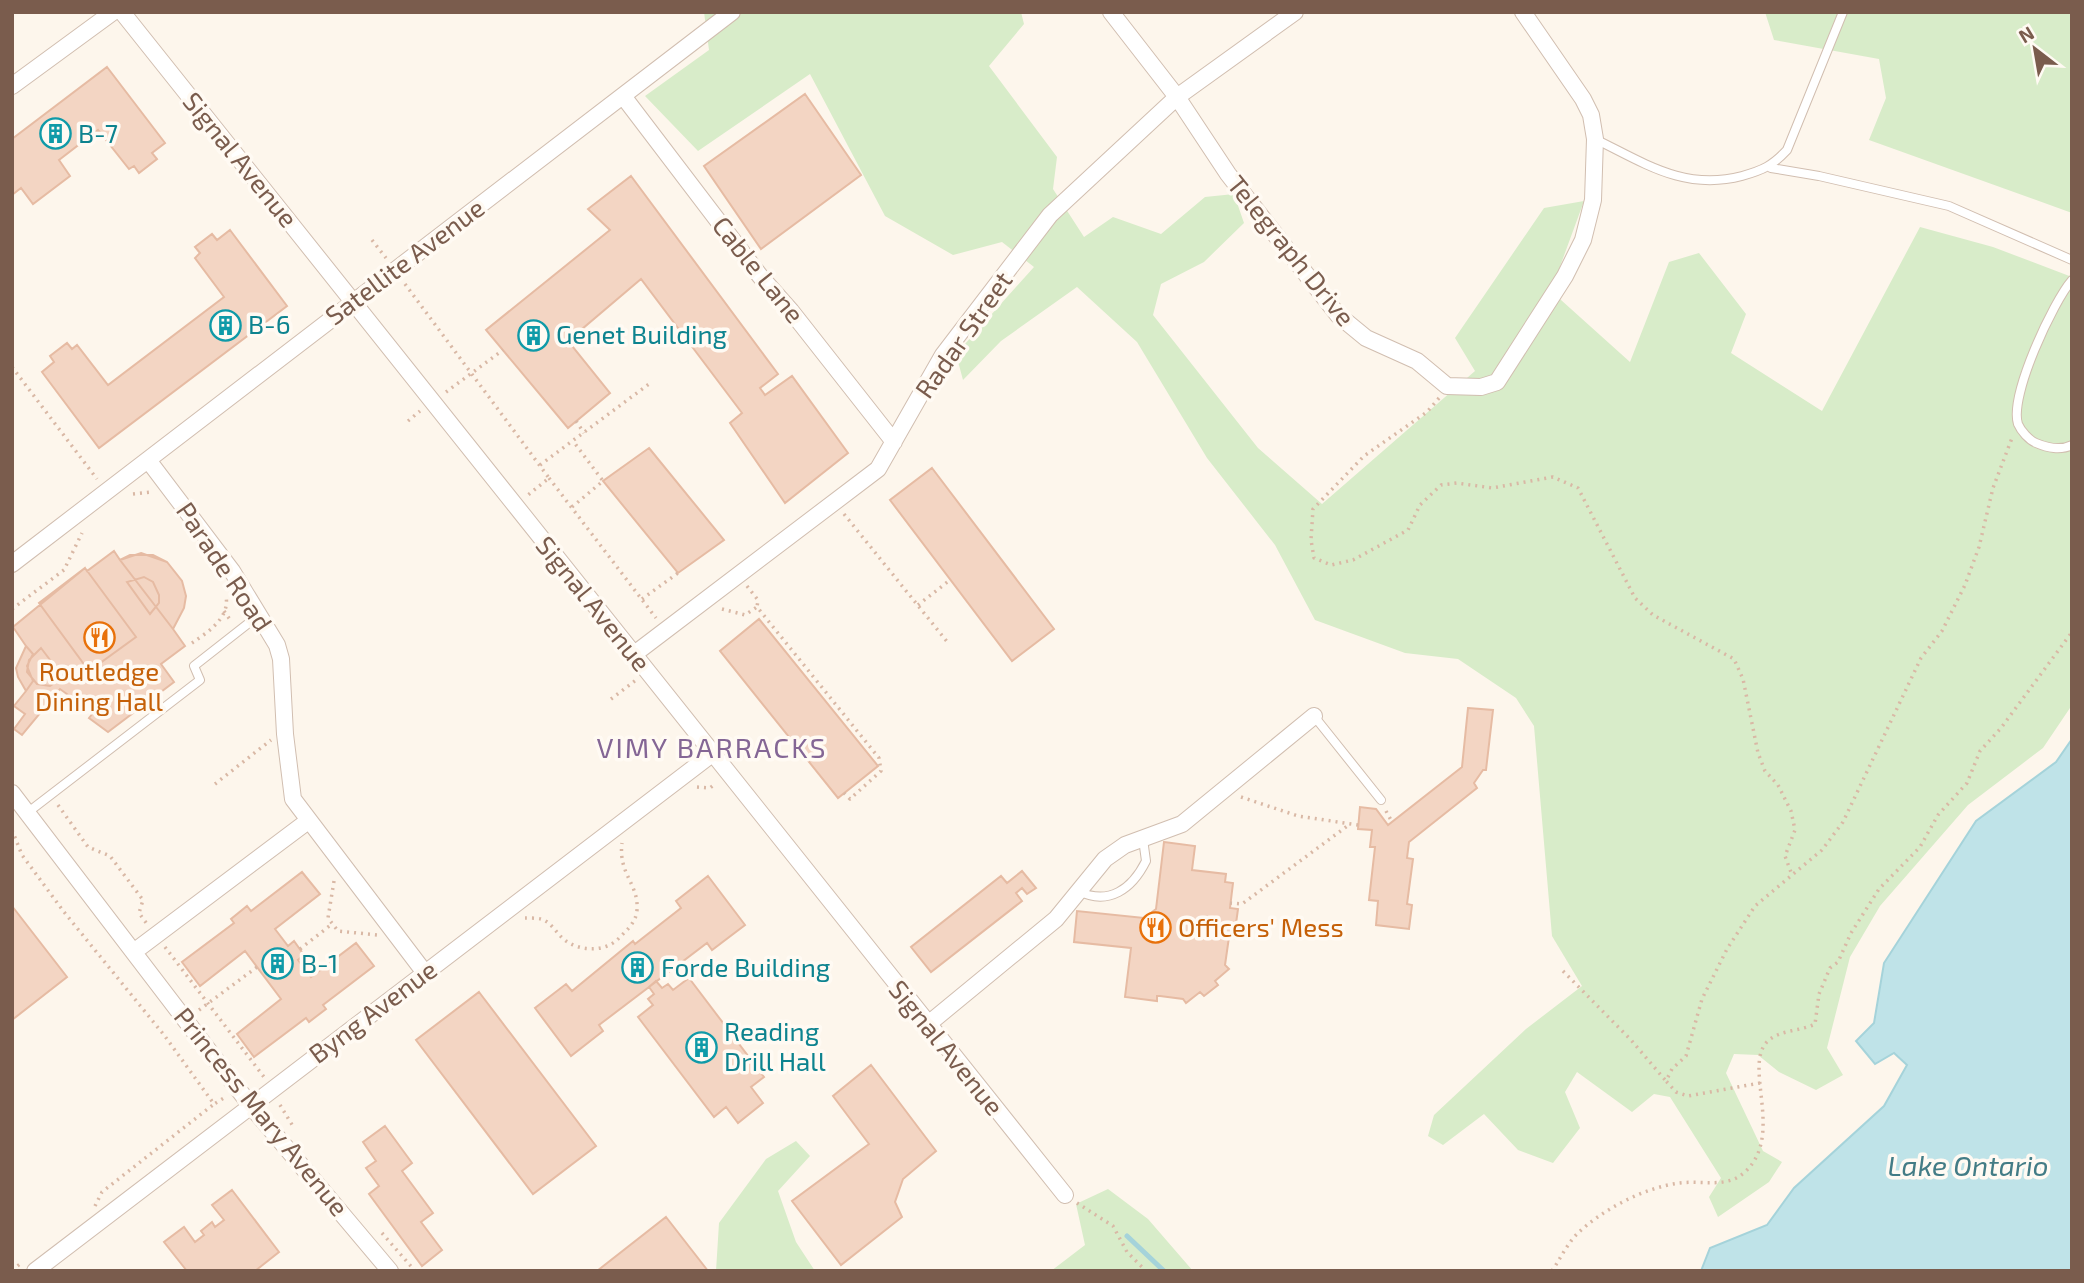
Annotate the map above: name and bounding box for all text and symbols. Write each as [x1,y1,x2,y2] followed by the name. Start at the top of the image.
[2000,14,2070,84] north arrow
[2014,21,2038,47] text: N
[177,85,305,233] street label: Signal Avenue
[38,117,72,151] building icon: B-7
[78,117,118,148] place label: B-7
[1222,169,1362,332] street label: Telegraph Drive
[319,191,490,331] street label: Satellite Avenue
[707,210,812,329] street label: Cable Lane
[908,265,1018,403] street label: Radar Street
[208,308,242,342] building icon: B-6
[248,308,291,339] place label: B-6
[516,318,550,352] building icon: Genet Building
[556,318,727,349] place label: Genet Building
[171,496,280,636] street label: Parade Road
[530,529,658,677] street label: Signal Avenue
[82,620,116,654] restaurant icon: Routledge Dining Hall
[35,655,163,716] place label: Routledge Dining Hall
[596,730,828,764] district label: VIMY BARRACKS
[1138,911,1172,945] restaurant icon: Officers' Mess
[1178,911,1344,942] place label: Officers' Mess
[261,947,295,981] building icon: B-1
[301,947,338,978] place label: B-1
[621,951,655,985] building icon: Forde Building
[661,951,830,982] place label: Forde Building
[302,953,442,1069] street label: Byng Avenue
[883,973,1011,1121] street label: Signal Avenue
[169,1001,356,1221] street label: Princess Mary Avenue
[724,1015,826,1076] place label: Reading Drill Hall
[684,1030,718,1064] building icon: Reading Drill Hall
[1887,1148,2049,1182] water label: Lake Ontario

